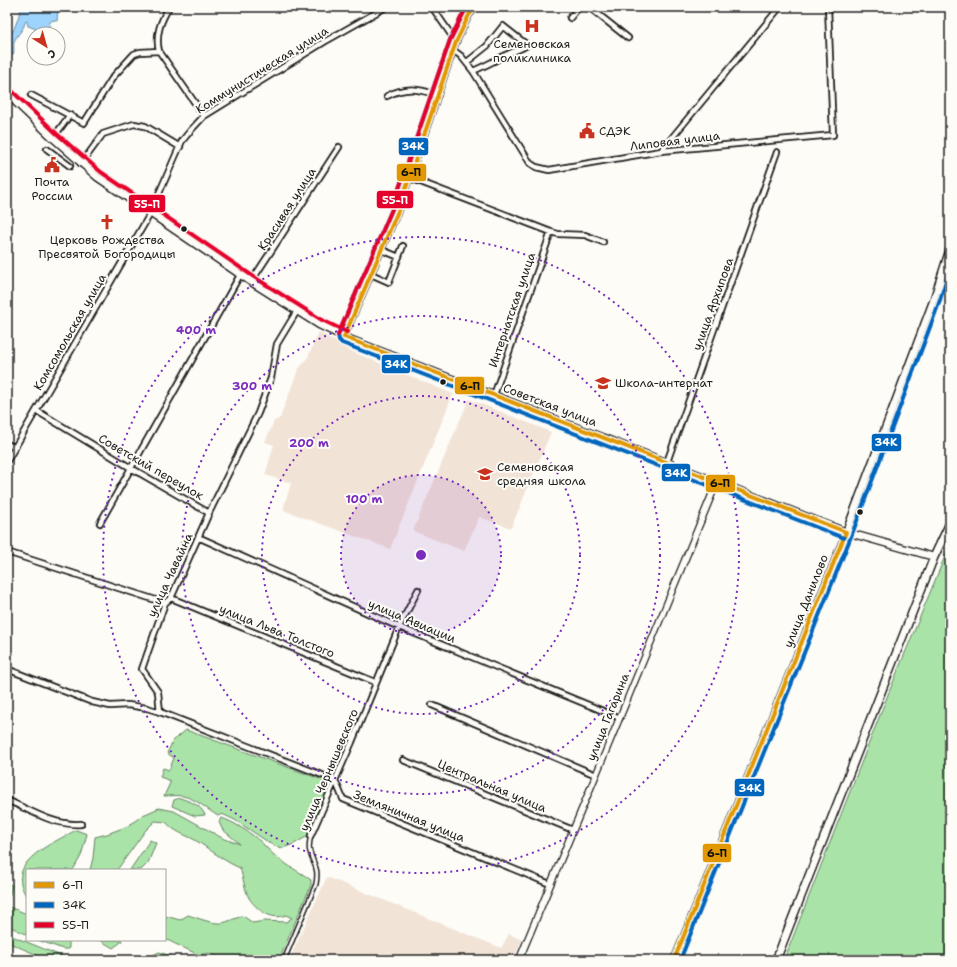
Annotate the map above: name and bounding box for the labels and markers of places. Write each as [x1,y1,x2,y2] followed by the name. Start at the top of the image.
[523,17,541,35] hospital icon: Семеновская поликлиника
[493,36,571,66] place label: Семеновская поликлиника
[578,122,596,140] public building icon: СДЭК
[599,123,631,139] place label: СДЭК
[43,156,61,174] public building icon: Почта России
[31,174,73,204] place label: Почта России
[98,213,116,231] church icon: Церковь Рождества Пресвятой Богородицы
[179,224,189,234] unlabelled marker
[39,232,175,262] place label: Церковь Рождества Пресвятой Богородицы
[594,374,612,392] school or university icon: Школа-интернат
[615,375,714,391] place label: Школа-интернат
[438,377,448,387] unlabelled marker
[497,459,586,489] place label: Семеновская средняя школа
[476,465,494,483] school or university icon: Семеновская средняя школа
[855,507,865,517] unlabelled marker
[414,548,428,562] centre of rings

